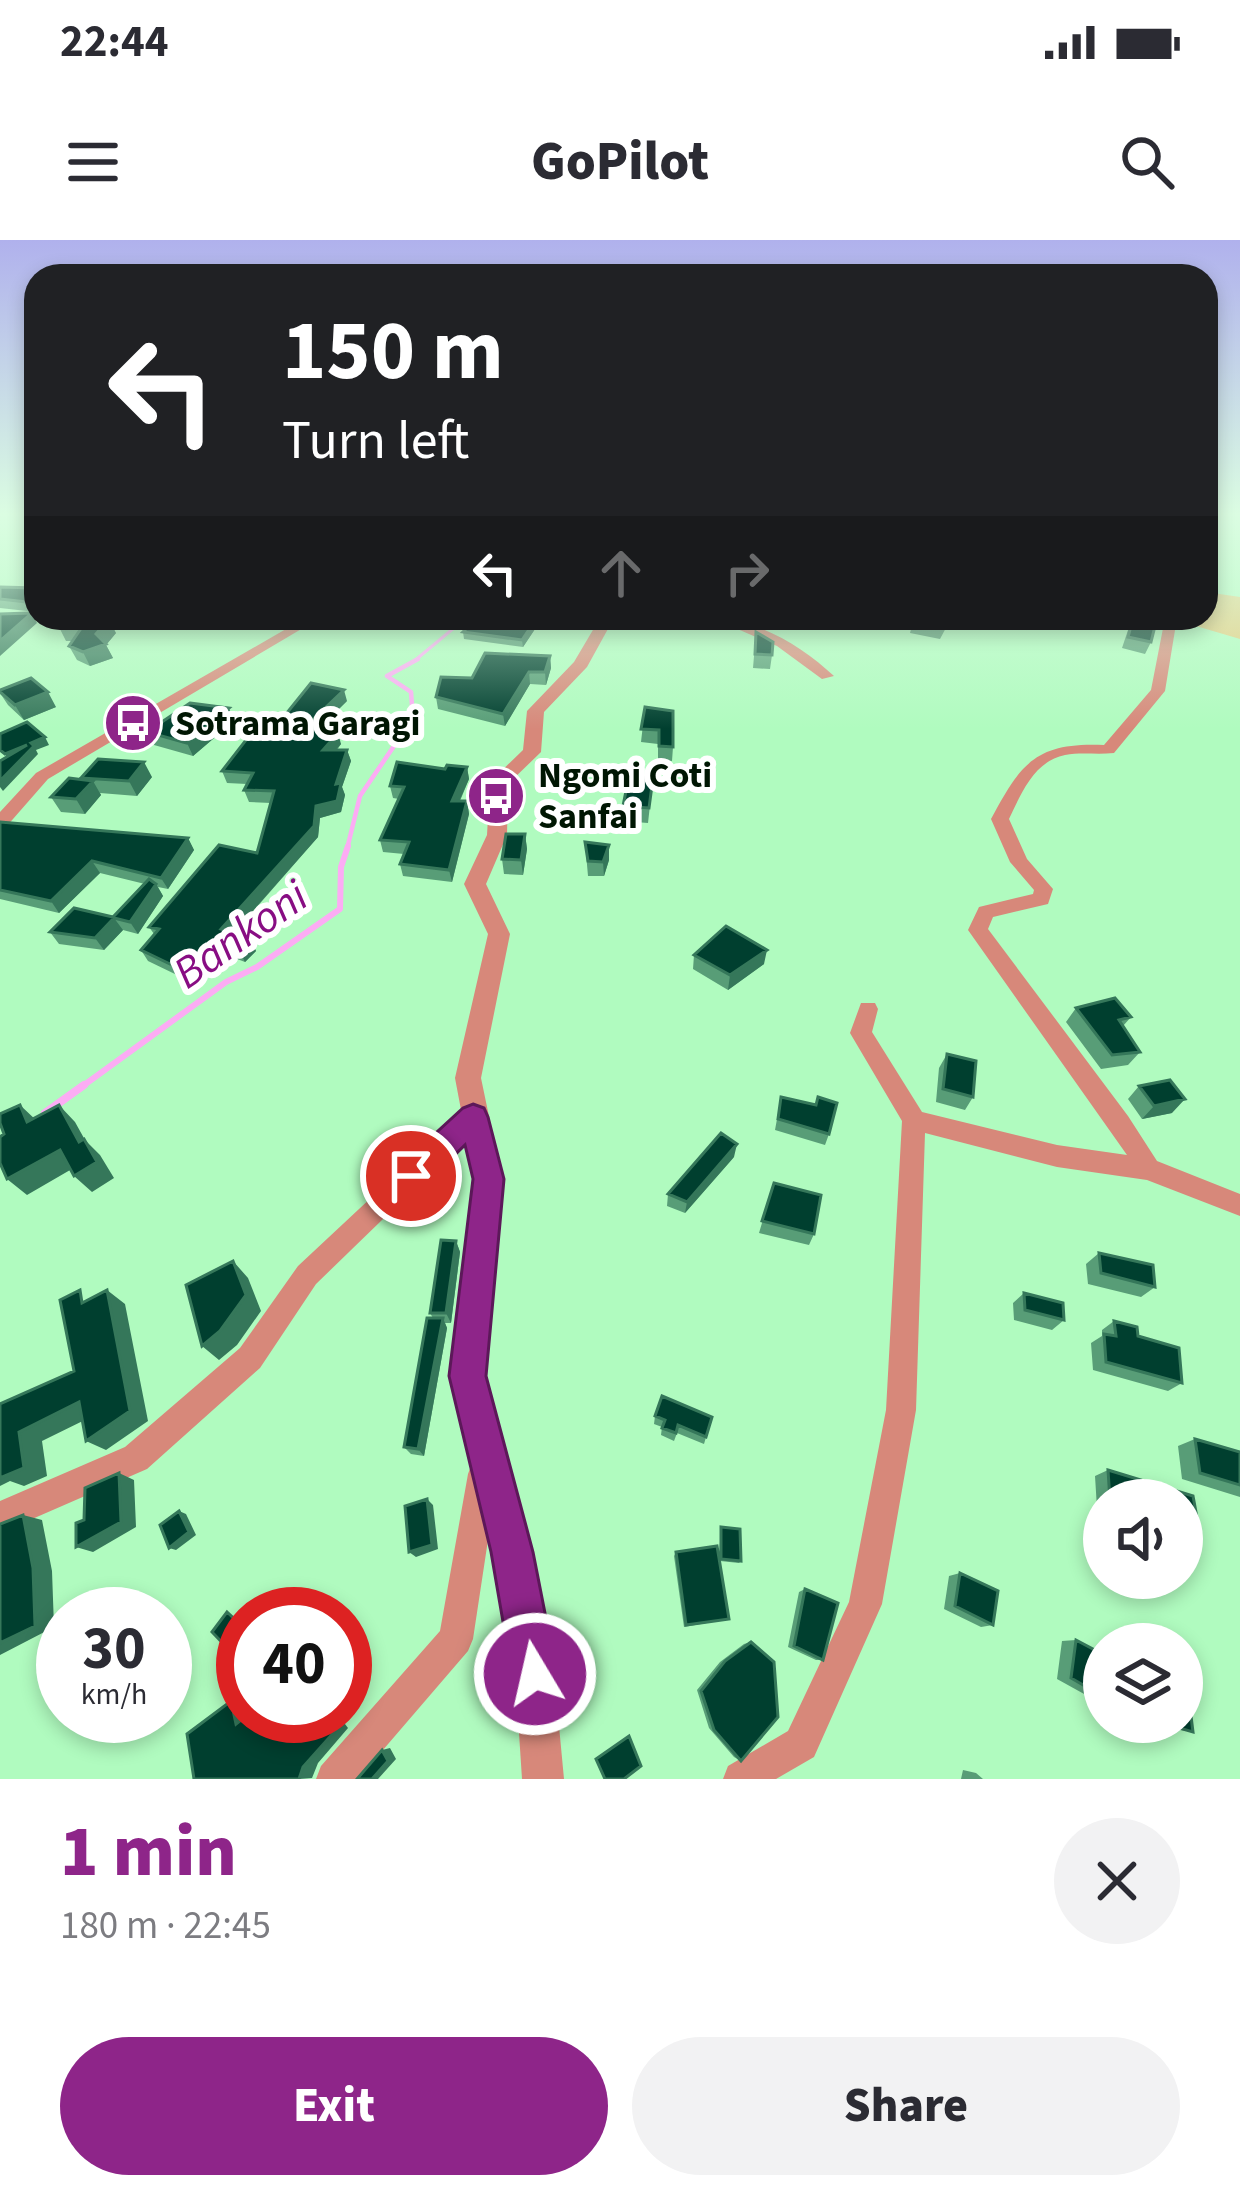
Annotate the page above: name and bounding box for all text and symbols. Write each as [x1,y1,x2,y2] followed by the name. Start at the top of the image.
[60,10,169,74] text: 22:44
[531,124,709,201] text: GoPilot
[60,129,126,195] icon: menu
[1114,129,1180,195] icon: search
[282,292,504,412] text: 150 m
[84,312,240,468] icon: left
[282,403,469,480] text: Turn left
[462,540,528,606] icon: left
[588,540,654,606] icon: ahead
[714,540,780,606] icon: right
[102,692,164,754] bus stop icon: Sotrama Garagi
[175,698,421,749] place label: Sotrama Garagi
[538,750,712,842] place label: Ngomi Coti Sanfai
[465,765,527,827] bus stop icon: Ngomi Coti Sanfai
[161,865,322,1005] water label: Bankoni
[360,1125,462,1227] pin
[378,1143,444,1209] icon: arrive
[1083,1479,1203,1743] map controls
[1083,1479,1203,1599] button: sound
[216,1587,372,1743] speed limit sign: 40
[82,1607,146,1692] text: 30
[472,1611,598,1737] position arrow
[1083,1623,1203,1743] button: layers
[81,1673,147,1716] text: km/h
[60,1801,237,1904] text: 1 min
[1054,1818,1180,1944] button: close
[60,1898,271,1954] text: 180 m · 22:45
[60,2037,608,2175] button: Exit
[632,2037,1180,2175] button: Share

